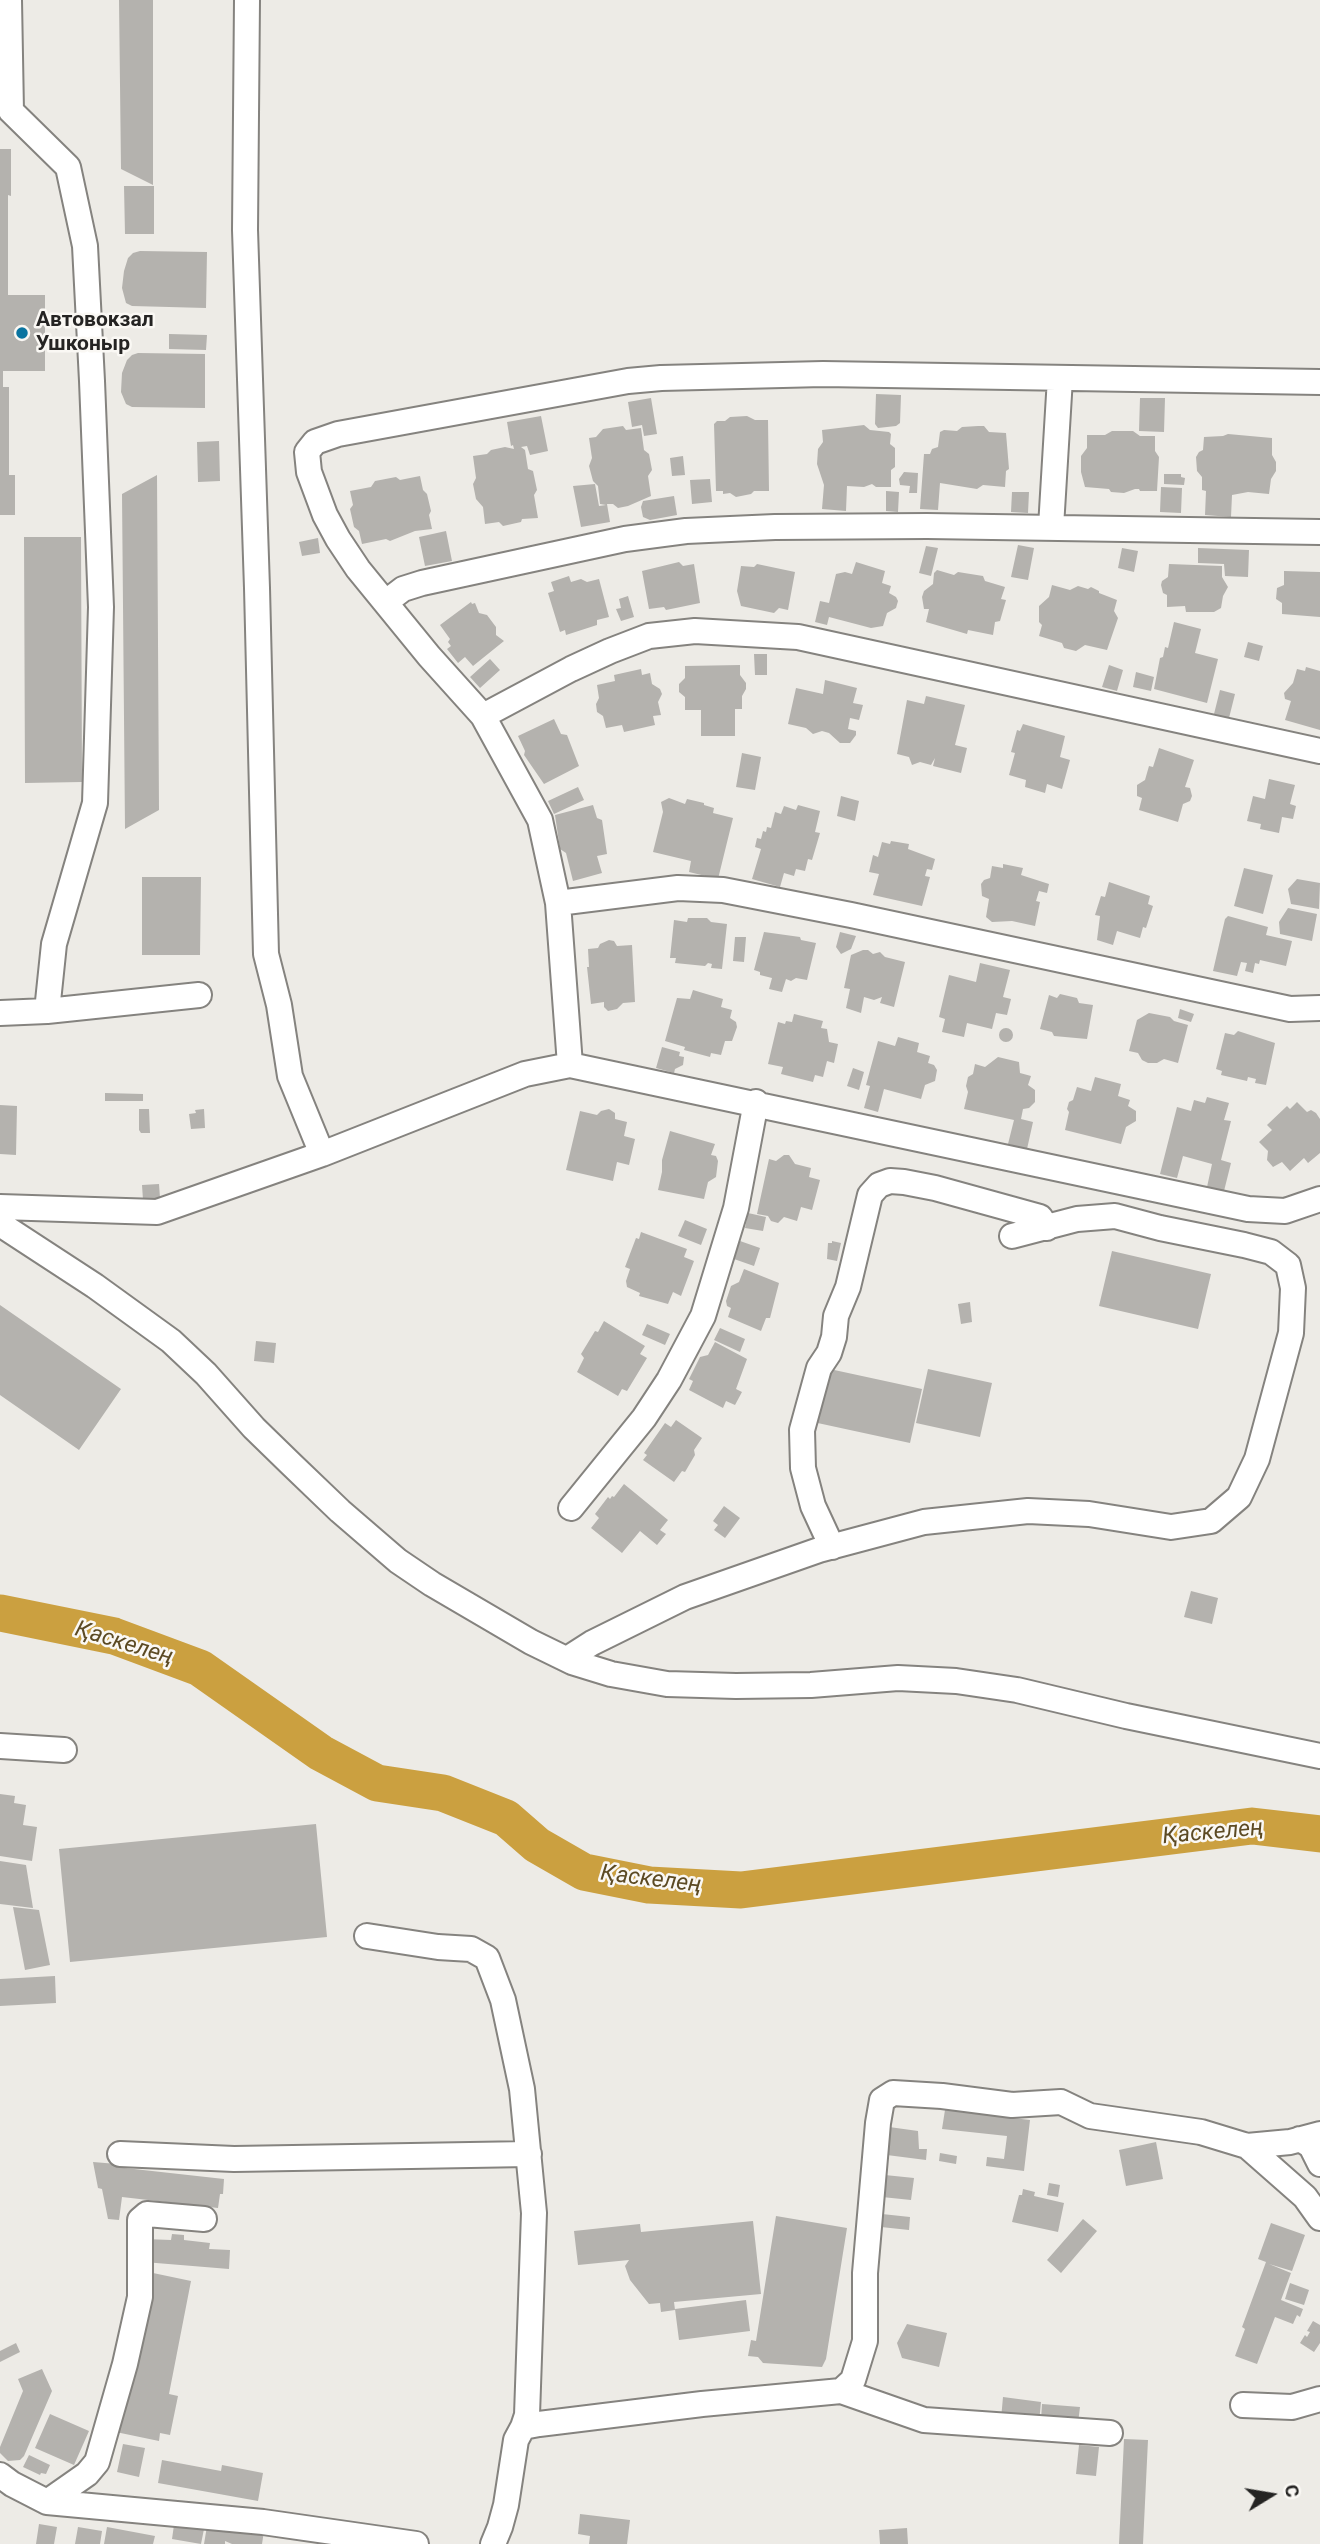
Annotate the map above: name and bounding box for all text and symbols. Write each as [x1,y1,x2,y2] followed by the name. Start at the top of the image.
[36,308,154,358] place label: Автовокзал Ушконыр
[14,325,30,341] marker: Автовокзал Ушконыр
[71,1616,177,1672] water label: Қаскелең
[1161,1815,1265,1851] water label: Қаскелең
[599,1860,703,1900] water label: Қаскелең
[1236,2460,1306,2530] north arrow
[1280,2483,1305,2499] text: С

